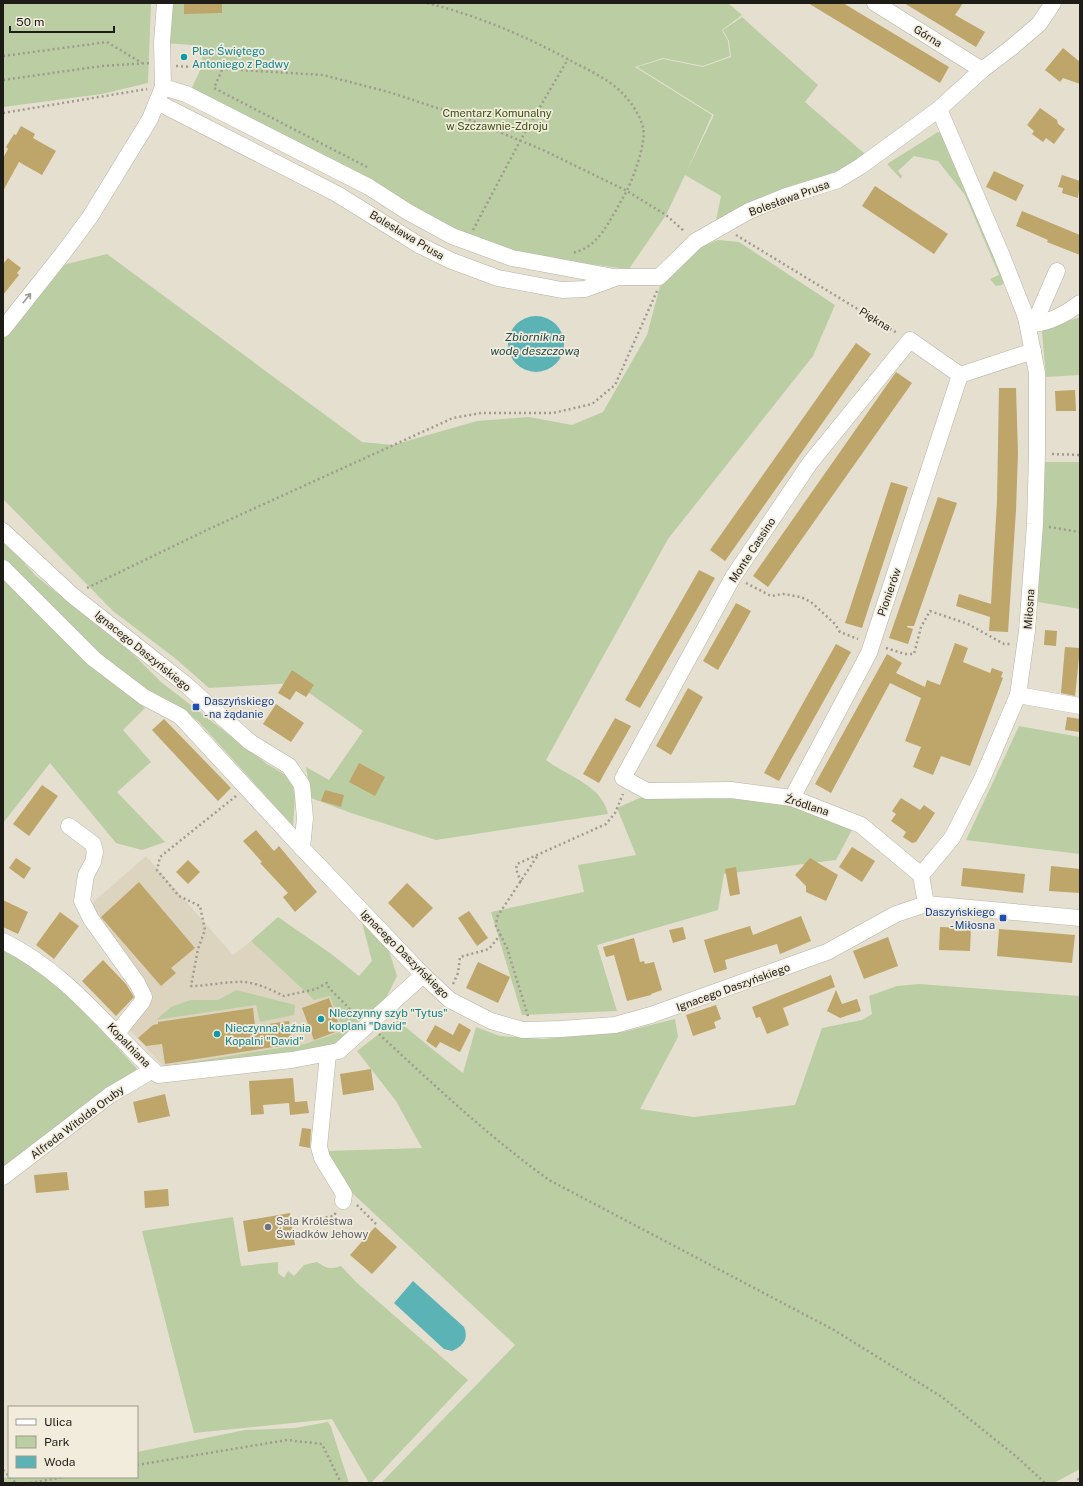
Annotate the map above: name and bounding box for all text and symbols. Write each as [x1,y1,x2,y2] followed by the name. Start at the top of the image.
[10,8,114,34] scale bar
[16,15,44,29] text: 50 m
[912,23,944,49] street label: Górna
[192,44,289,70] place label: Plac Świętego Antoniego z Padwy
[179,52,189,62] marker: Plac Świętego Antoniego z Padwy
[442,107,552,132] park label: Cmentarz Komunalny w Szczawnie-Zdroju
[747,178,831,218] street label: Bolesława Prusa
[368,208,446,262] street label: Bolesława Prusa
[23,293,32,304] one-way arrow
[857,305,893,333] street label: Piękna
[490,330,580,358] water label: Zbiornik na wodę deszczową
[727,515,777,585] street label: Monte Cassino
[875,566,903,618] street label: Pionierów
[1022,588,1036,630] street label: Miłosna
[93,609,193,693] street label: Ignacego Daszyńskiego
[204,695,274,720] place label: Daszyńskiego - na żądanie
[191,702,201,712] marker: Daszyńskiego - na żądanie
[783,791,831,818] street label: Źródlana
[925,906,995,931] place label: Daszyńskiego - Miłosna
[358,907,452,1001] street label: Ignacego Daszyńskiego
[998,913,1008,923] marker: Daszyńskiego - Miłosna
[675,961,791,1013] street label: Ignacego Daszyńskiego
[329,1007,448,1032] place label: NIeczynny szyb "Tytus" koplani "David"
[316,1014,326,1024] marker: NIeczynny szyb "Tytus" koplani "David"
[105,1020,153,1070] street label: Kopalniana
[225,1022,311,1047] place label: Nieczynna łaźnia Kopalni "David"
[212,1029,222,1039] marker: Nieczynna łaźnia Kopalni "David"
[28,1083,126,1161] street label: Alfreda Witolda Oruby
[276,1215,368,1240] place label: Sala Królestwa Świadków Jehowy
[263,1222,273,1232] marker: Sala Królestwa Świadków Jehowy
[8,1406,138,1478] legend
[44,1415,72,1429] text: Ulica
[44,1435,70,1449] text: Park
[44,1455,75,1469] text: Woda

